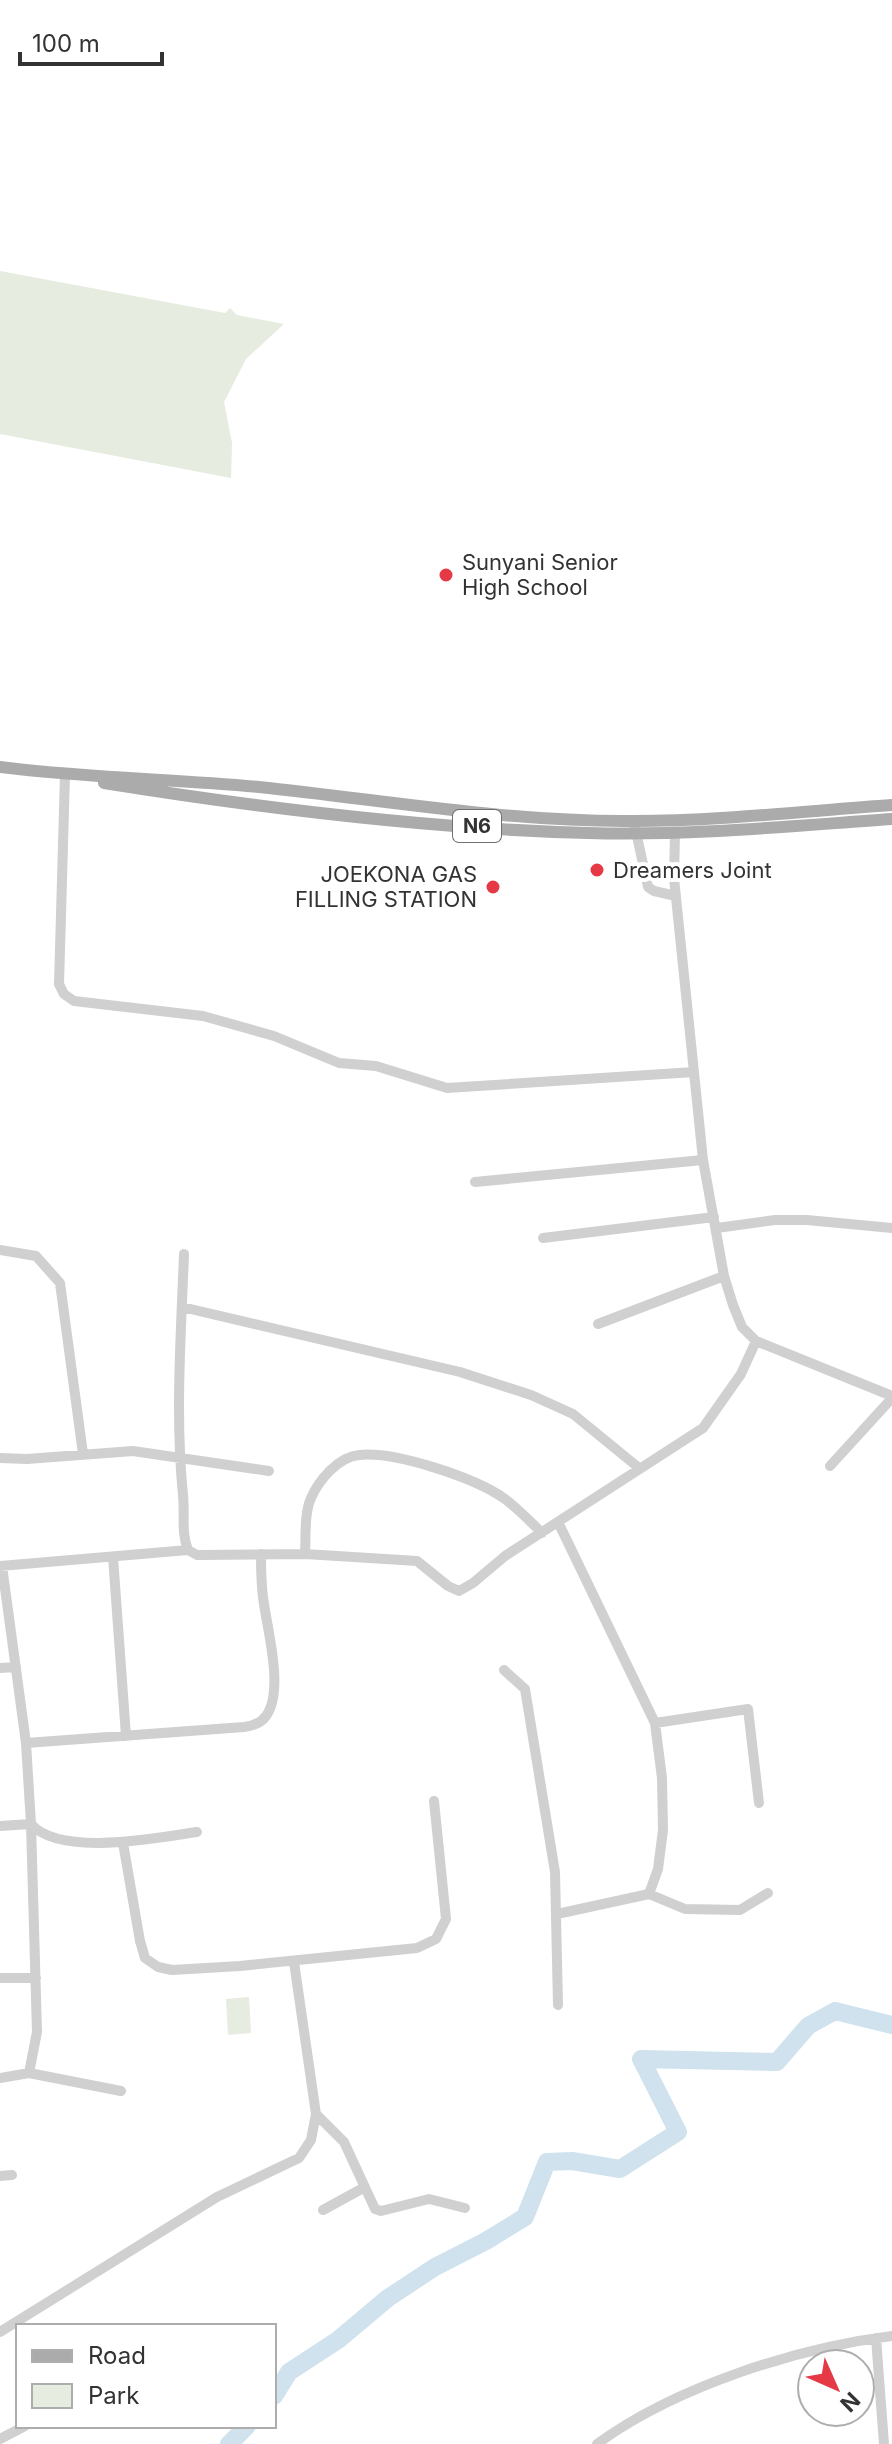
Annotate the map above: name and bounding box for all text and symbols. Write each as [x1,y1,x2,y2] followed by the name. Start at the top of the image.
[20,16,162,66] scale bar
[32,29,100,58] text: 100 m
[462,549,618,600] place label: Sunyani Senior High School
[437,566,455,584] marker: Sunyani Senior High School
[453,810,501,842] road number: N6
[613,857,772,883] place label: Dreamers Joint
[295,861,477,912] place label: JOEKONA GAS FILLING STATION
[588,861,606,879] marker: Dreamers Joint
[484,878,502,896] marker: JOEKONA GAS FILLING STATION
[16,2324,276,2428] legend
[88,2341,146,2370] text: Road
[796,2348,876,2428] north arrow
[88,2381,139,2410] text: Park
[835,2387,865,2417] text: N

